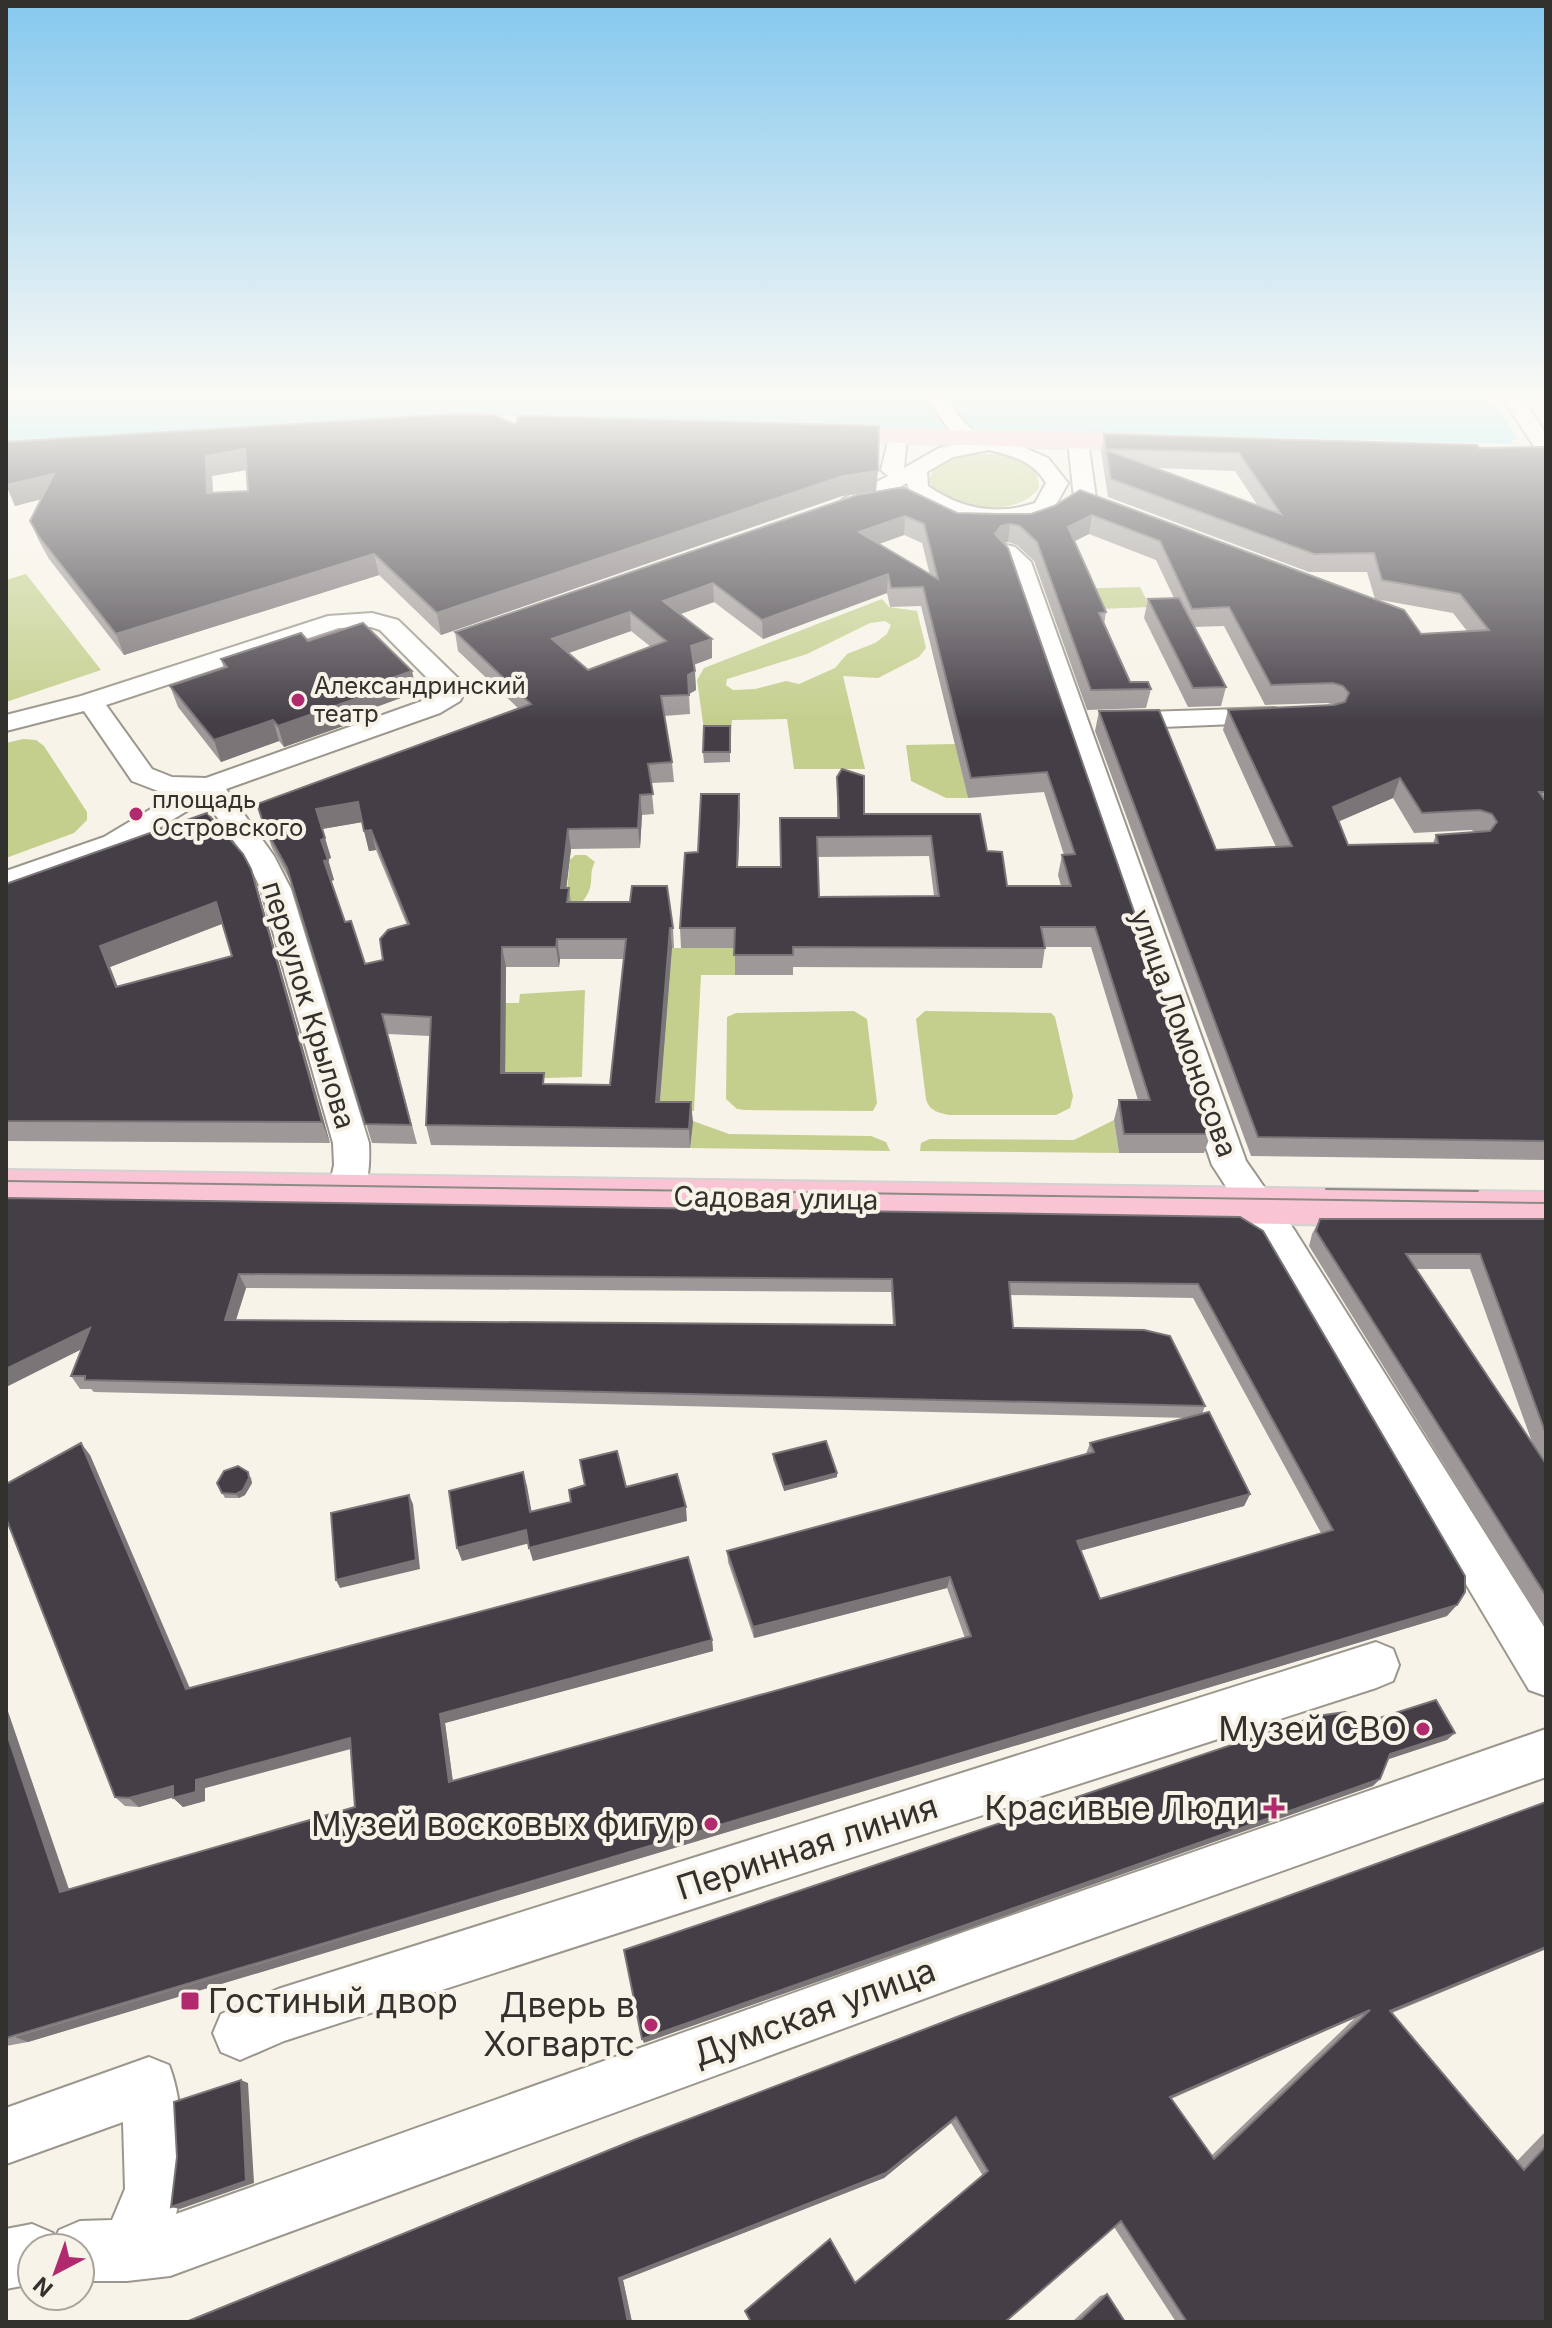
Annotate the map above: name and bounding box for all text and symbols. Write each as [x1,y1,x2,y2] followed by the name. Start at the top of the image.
[314,671,526,728] place label: Александринский театр
[289,691,307,709] marker: Александринский театр
[152,785,303,842] place label: площадь Островского
[127,805,145,823] marker: площадь Островского
[255,877,363,1133] street label: переулок Крылова
[1123,904,1245,1162] street label: улица Ломоносова
[673,1179,879,1217] street label: Садовая улица
[1218,1708,1407,1749] place label: Музей СВО
[1414,1720,1432,1738] marker: Музей СВО
[671,1785,943,1908] street label: Перинная линия
[984,1787,1256,1828] place label: Красивые Люди
[1263,1797,1285,1819] marker: Красивые Люди
[311,1803,695,1844] place label: Музей восковых фигур
[702,1815,720,1833] marker: Музей восковых фигур
[687,1949,941,2074] street label: Думская улица
[208,1980,458,2021] place label: Гостиный двор
[483,1984,635,2064] place label: Дверь в Хогвартс
[179,1990,201,2012] marker: Гостиный двор
[642,2016,660,2034] marker: Дверь в Хогвартс
[16,2232,96,2312] north arrow
[28,2272,58,2302] text: N

